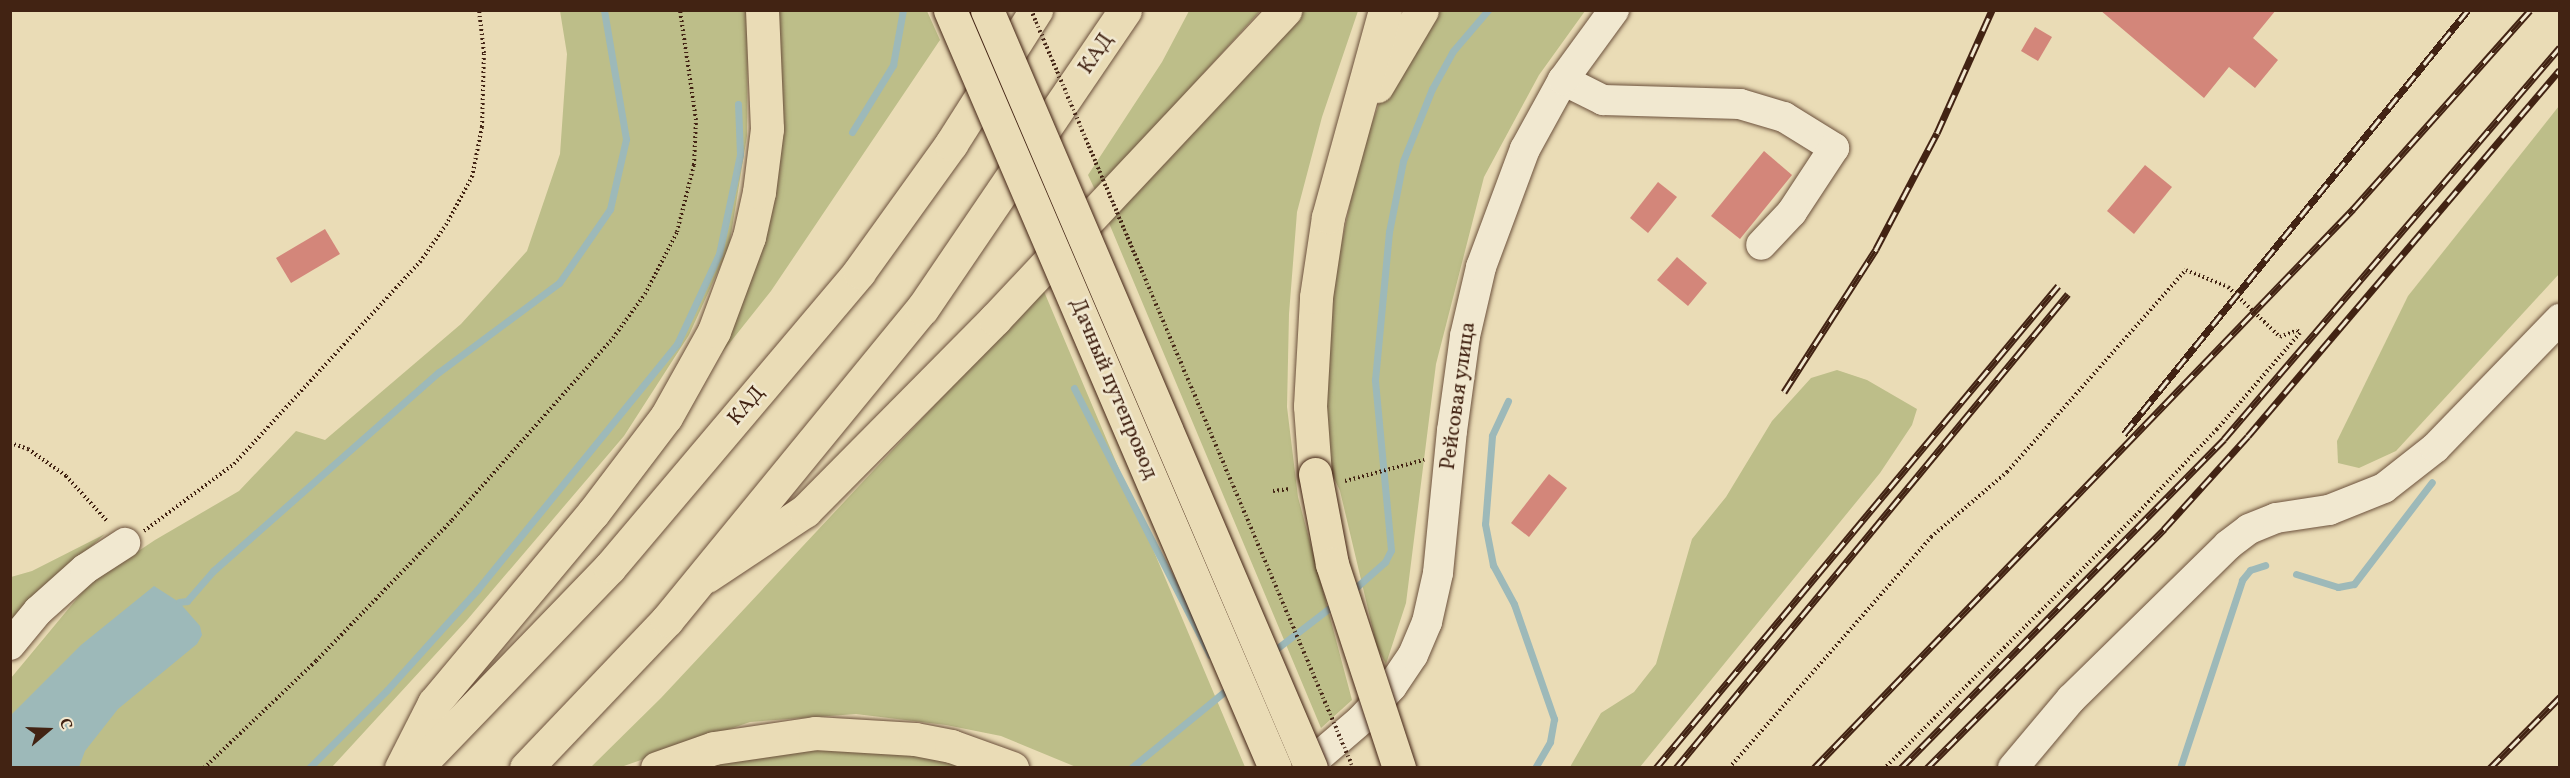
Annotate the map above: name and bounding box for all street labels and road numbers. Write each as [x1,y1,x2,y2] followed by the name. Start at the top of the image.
[1074,29,1120,79] street label: КАД
[1064,295,1162,483] street label: Дачный путепровод
[1436,320,1482,472] street label: Рейсовая улица
[723,381,771,431] street label: КАД

